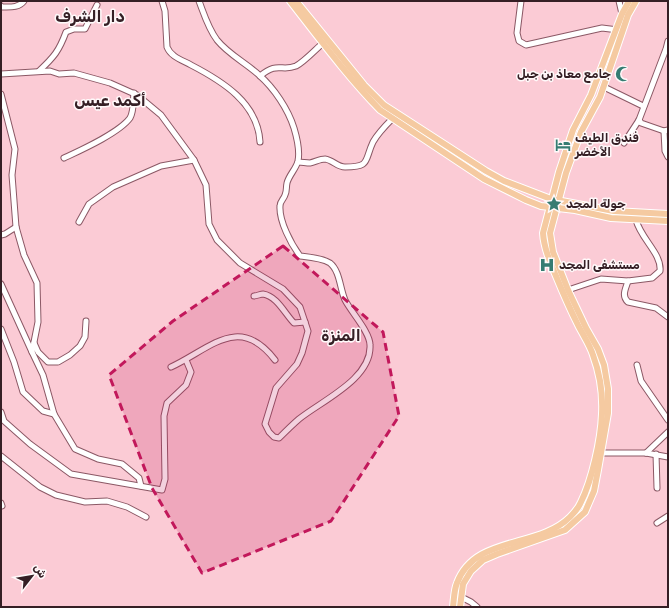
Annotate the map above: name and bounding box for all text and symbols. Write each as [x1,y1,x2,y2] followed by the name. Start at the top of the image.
[55,7,125,26] district label: دار الشرف
[614,65,632,83] mosque icon: جامع معاذ بن جبل
[517,67,611,83] place label: جامع معاذ بن جبل
[74,91,146,110] district label: أكمد عيس
[574,131,639,159] place label: فندق الطيف الأخضر
[554,136,572,154] hotel icon: فندق الطيف الأخضر
[545,195,563,213] place icon: جولة المجد
[566,197,626,211] place label: جولة المجد
[538,256,556,274] hospital icon: مستشفى المجد
[559,258,640,272] place label: مستشفى المجد
[321,326,361,345] district label: المنزة
[12,556,52,596] north arrow
[31,562,49,580] text: ش

